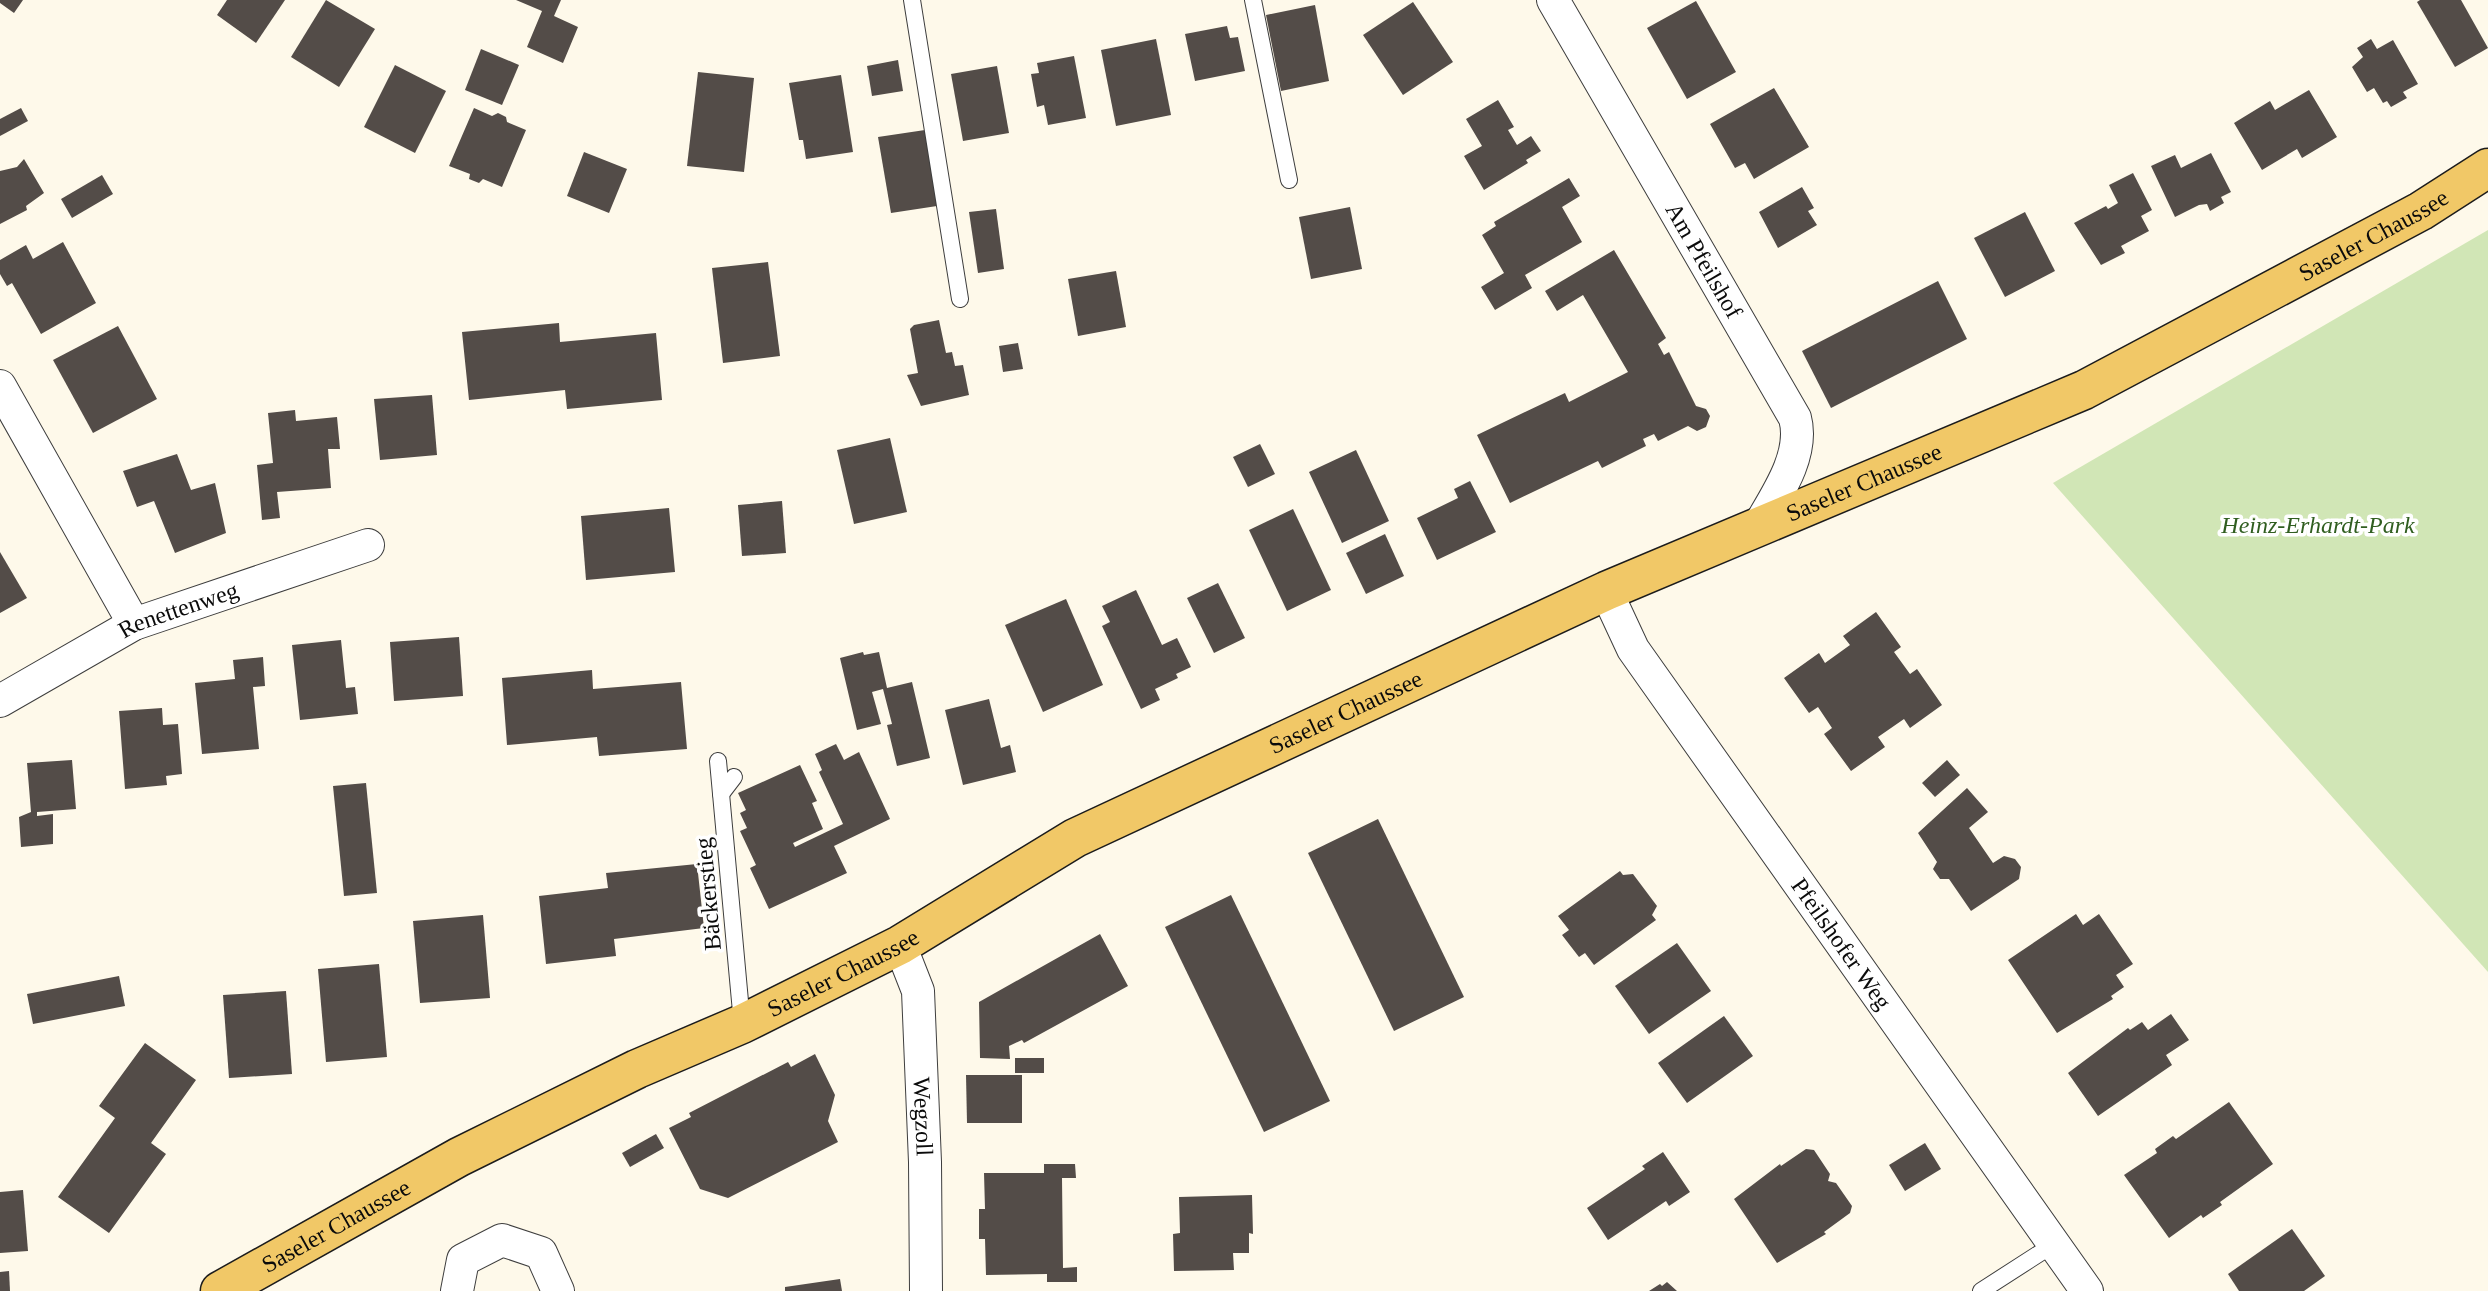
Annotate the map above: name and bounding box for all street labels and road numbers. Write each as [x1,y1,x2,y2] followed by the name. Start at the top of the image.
[2294,184,2453,286] street label: Saseler Chaussee
[1660,198,1747,323] street label: Am Pfeilshof
[1782,438,1945,527] street label: Saseler Chaussee
[113,577,242,643] street label: Renettenweg
[1265,665,1426,759] street label: Saseler Chaussee
[690,836,726,952] street label: Bäckerstieg
[1786,873,1897,1014] street label: Pfeilshofer Weg
[763,924,923,1022] street label: Saseler Chaussee
[909,1076,938,1157] street label: Wegzoll
[257,1174,415,1278] street label: Saseler Chaussee

